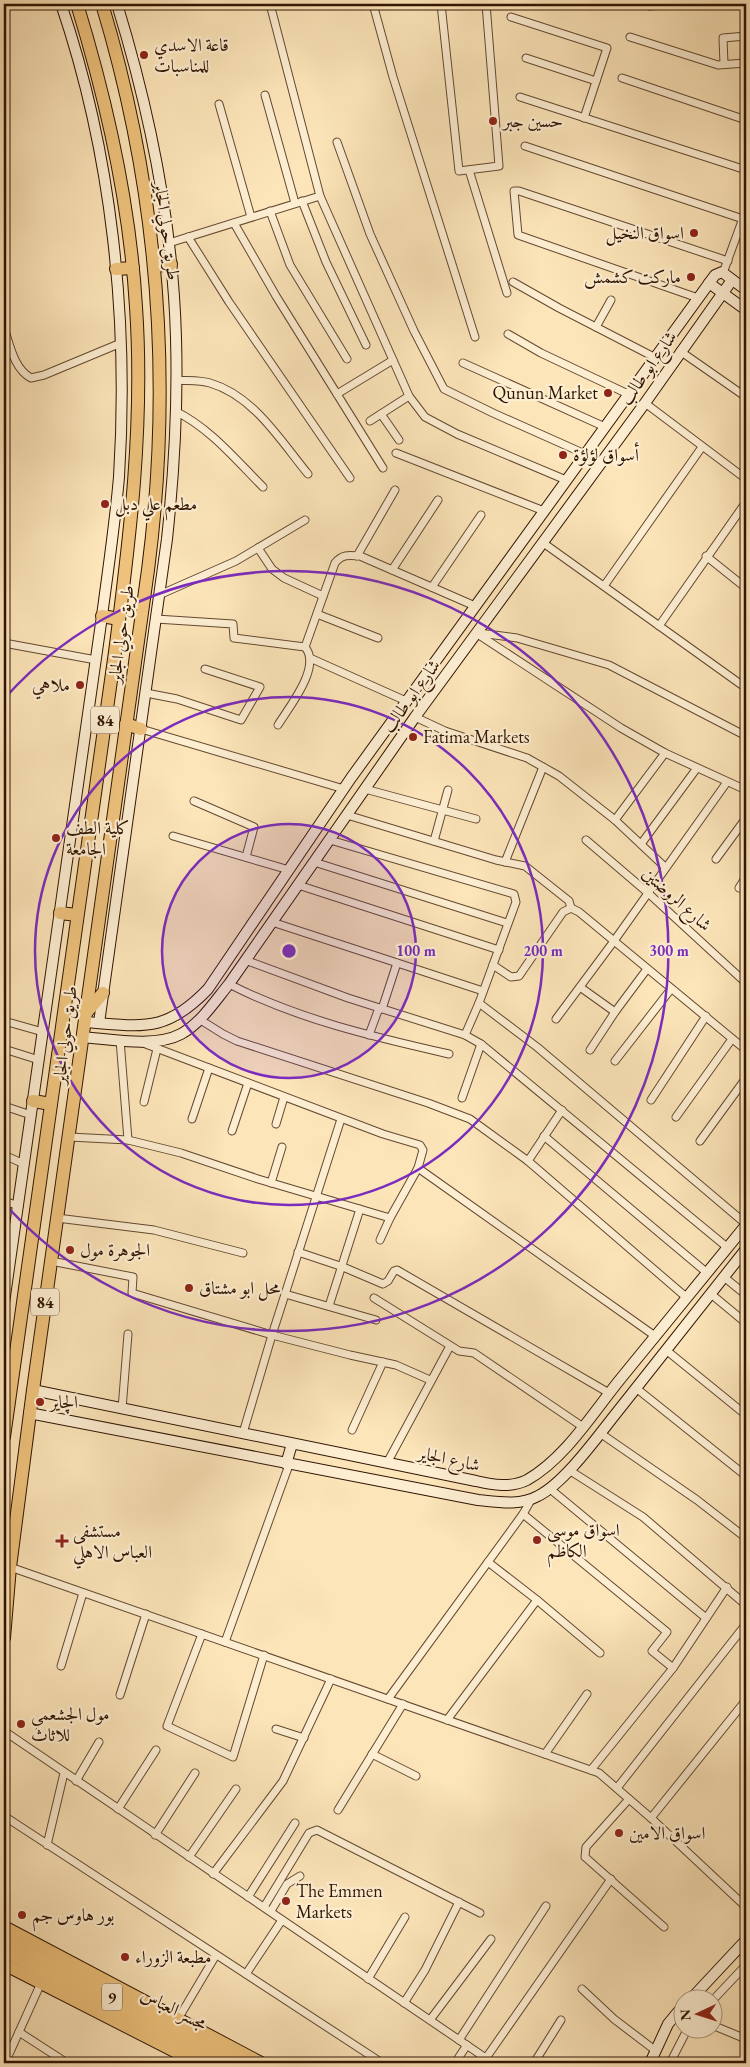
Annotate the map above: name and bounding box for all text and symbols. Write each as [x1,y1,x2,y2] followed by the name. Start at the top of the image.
[154,33,229,77] place label: قاعة الاسدي للمناسبات
[138,49,150,61] marker: قاعة الاسدي للمناسبات
[501,109,563,132] place label: حسين جبر
[487,115,499,127] marker: حسين جبر
[145,178,186,282] street label: طريق حولي الجاير
[605,221,684,246] place label: اسواق النخيل
[688,227,700,239] marker: اسواق النخيل
[584,265,681,289] place label: ماركت كشمش
[685,271,697,283] marker: ماركت كشمش
[614,326,685,412] street label: شارع ابو طالب
[493,381,598,404] place label: Qunun Market
[602,387,614,399] marker: Qunun Market
[573,442,640,466] place label: أسواق لؤلؤة
[557,449,569,461] marker: أسواق لؤلؤة
[115,492,197,521] place label: مطعم علي دبل
[99,498,111,510] marker: مطعم علي دبل
[102,583,143,687] street label: طريق حولي الجاير
[376,654,448,739] street label: شارع ابو طالب
[32,673,70,700] place label: ملاهي
[74,679,86,691] marker: ملاهي
[91,706,119,734] road number: 84
[423,725,530,748] place label: Fatima Markets
[407,731,419,743] marker: Fatima Markets
[66,816,130,860] place label: كلية الطف الجامعة
[50,832,62,844] marker: كلية الطف الجامعة
[635,861,717,939] street label: شارع الروضتين
[396,941,436,960] text: 100 m
[523,941,563,960] text: 200 m
[649,941,689,960] text: 300 m
[280,942,298,960] centre of rings
[47,984,86,1088] street label: طريق حولي الجاير
[80,1238,150,1262] place label: الجوهرة مول
[64,1244,76,1256] marker: الجوهرة مول
[199,1276,280,1301] place label: محل ابو مشتاق
[183,1282,195,1294] marker: محل ابو مشتاق
[31,1288,59,1315] road number: 84
[48,1390,78,1414] place label: الچاير
[34,1396,46,1408] marker: الچاير
[413,1440,482,1480] street label: شارع الجاير
[547,1518,620,1568] place label: اسواق موسى الكاظم
[73,1519,152,1569] place label: مستشفى العباس الاهلي
[55,1534,69,1548] marker: مستشفى العباس الاهلي
[531,1534,543,1546] marker: اسواق موسى الكاظم
[31,1702,110,1746] place label: مول الجشعمي للاثاث
[15,1718,27,1730] marker: مول الجشعمي للاثاث
[629,1821,705,1844] place label: اسواق الامين
[613,1827,625,1839] marker: اسواق الامين
[296,1879,383,1923] place label: The Emmen Markets
[280,1895,292,1907] marker: The Emmen Markets
[32,1903,115,1932] place label: بور هاوس جم
[16,1909,28,1921] marker: بور هاوس جم
[135,1945,212,1968] place label: مطبعة الزوراء
[119,1951,131,1963] marker: مطبعة الزوراء
[137,1982,211,2036] street label: مجسر العباس
[102,1984,122,2010] road number: 9
[672,1990,722,2040] north arrow
[676,2008,694,2021] text: N

